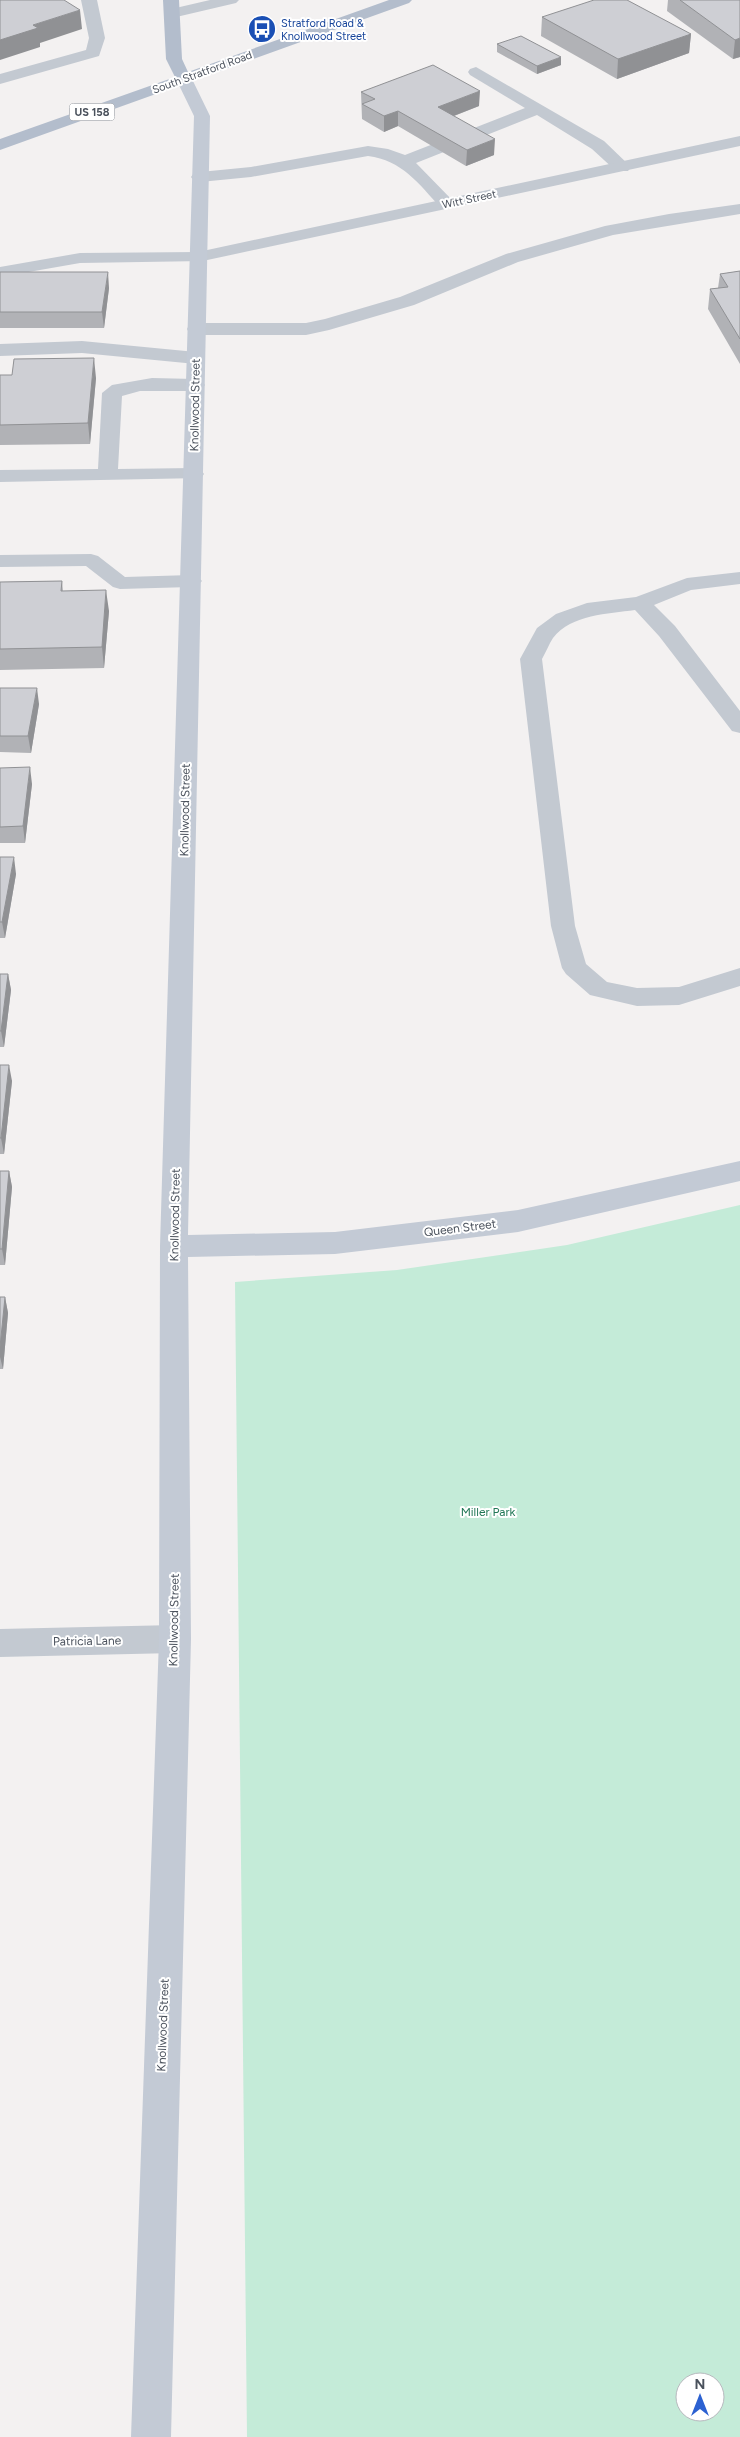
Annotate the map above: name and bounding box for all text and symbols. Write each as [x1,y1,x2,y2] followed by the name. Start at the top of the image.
[247,14,277,44] bus stop icon: Stratford Road & Knollwood Street
[281,17,366,43] place label: Stratford Road & Knollwood Street
[150,48,254,97] street label: South Stratford Road
[70,104,114,120] road number: US 158
[441,187,497,212] street label: Witt Street
[187,358,203,452] street label: Knollwood Street
[177,763,193,857] street label: Knollwood Street
[167,1168,183,1262] street label: Knollwood Street
[423,1217,497,1239] street label: Queen Street
[461,1505,515,1519] park label: Miller Park
[166,1573,182,1667] street label: Knollwood Street
[53,1633,122,1649] street label: Patricia Lane
[154,1978,172,2072] street label: Knollwood Street
[675,2372,725,2422] north arrow
[695,2376,705,2393] text: N

